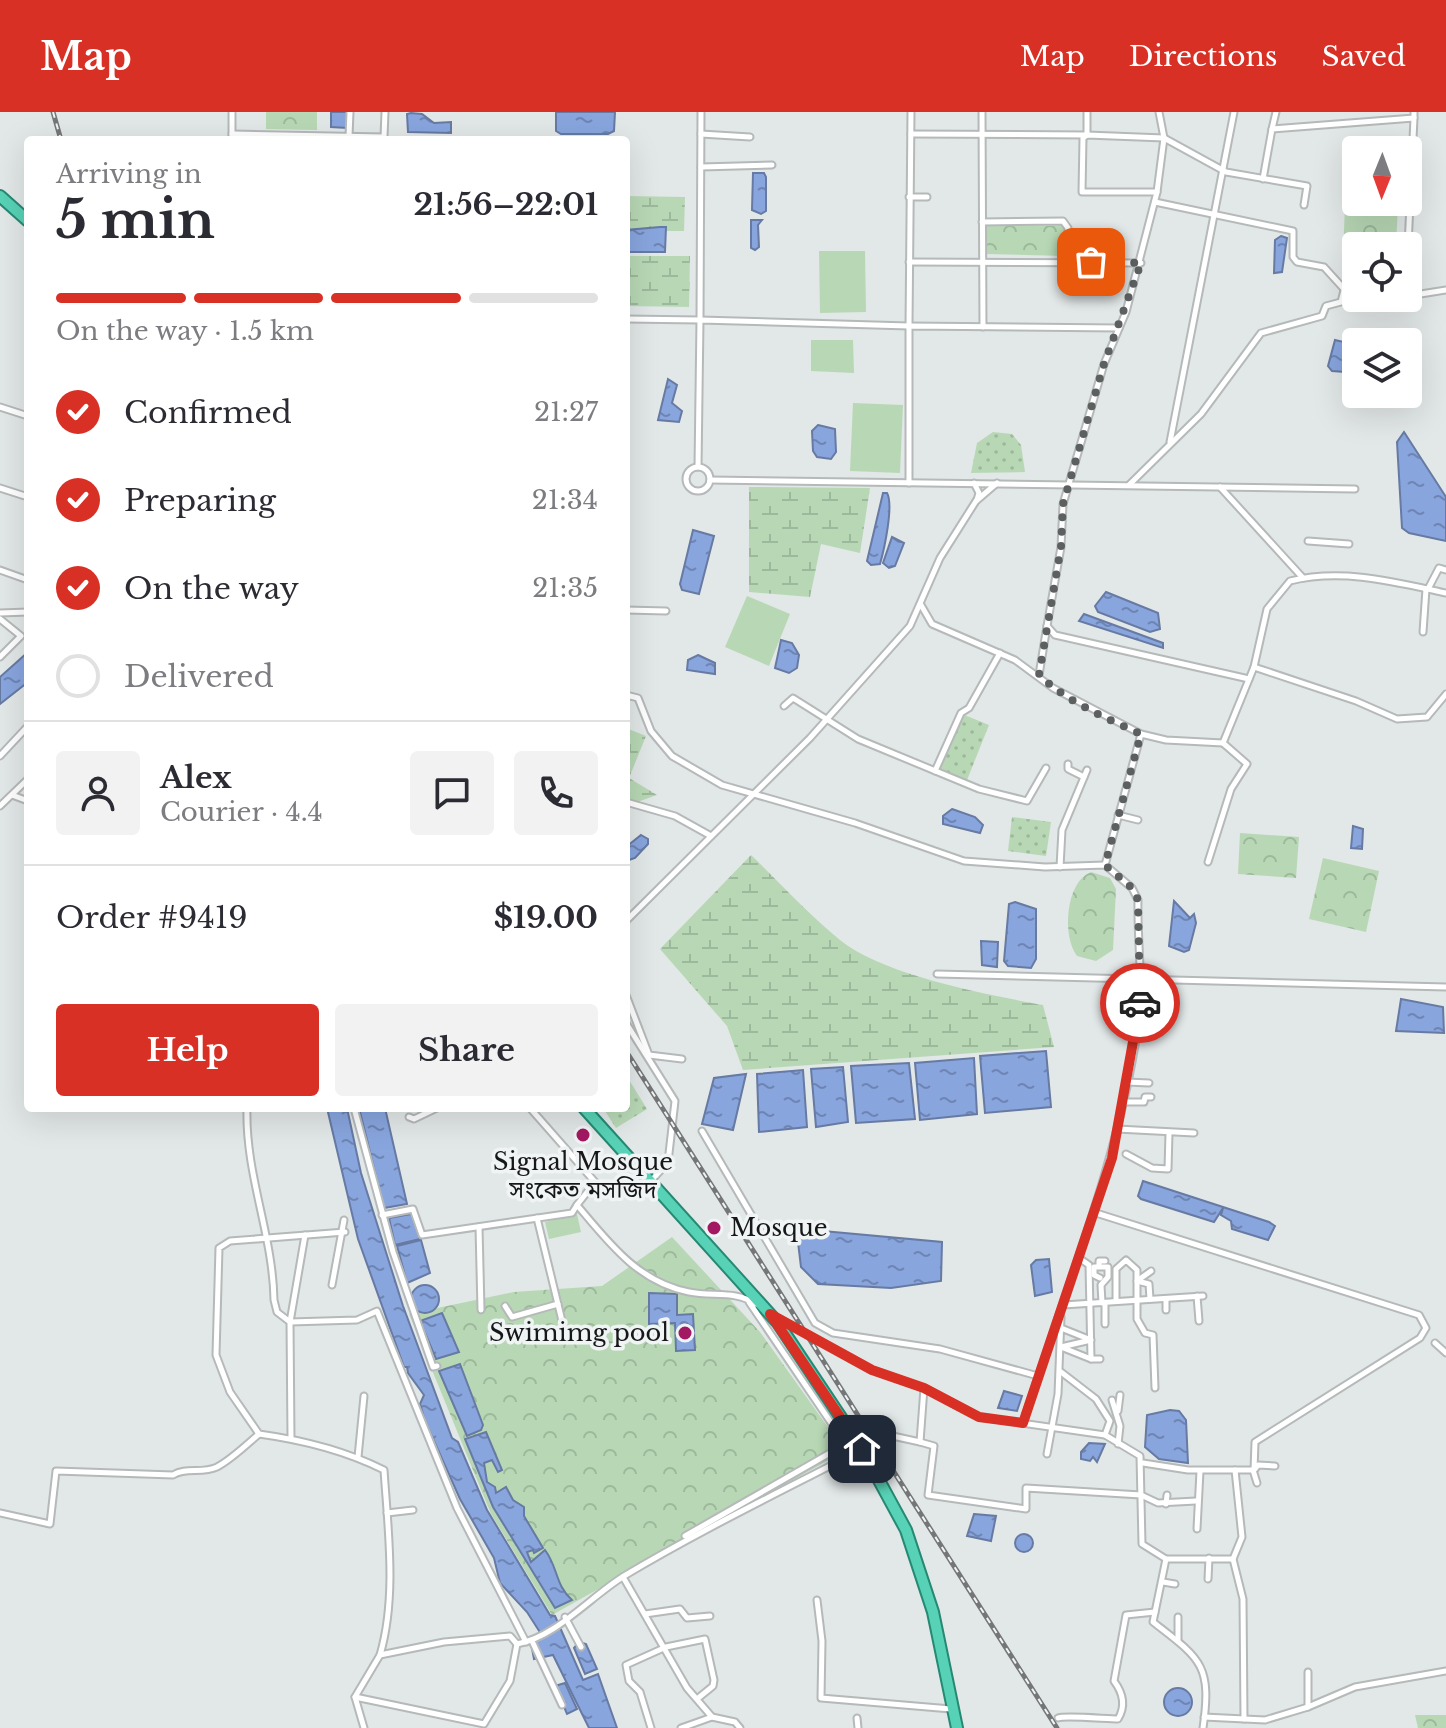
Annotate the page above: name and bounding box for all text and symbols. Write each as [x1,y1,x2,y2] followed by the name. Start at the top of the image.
[40,33,132,80] text: Map
[1020,39,1085,74] text: Map
[1129,39,1278,74] text: Directions
[1322,39,1406,74] text: Saved
[1342,136,1422,216] north arrow
[1342,136,1422,408] map controls
[56,158,202,190] text: Arriving in
[414,186,598,223] text: 21:56–22:01
[56,188,215,252] text: 5 min
[1057,228,1125,296] pin
[1342,232,1422,312] button: locate
[1069,240,1113,284] icon: bag
[56,315,314,347] text: On the way · 1.5 km
[1342,328,1422,408] button: layers
[56,390,100,434] icon: check
[124,394,292,431] text: Confirmed
[534,396,598,428] text: 21:27
[56,478,100,522] icon: check
[124,482,276,519] text: Preparing
[532,484,598,516] text: 21:34
[56,566,100,610] icon: check
[124,570,299,607] text: On the way
[532,572,598,604] text: 21:35
[124,658,274,695] text: Delivered
[56,751,140,835] button: person
[410,751,494,835] button: chat
[514,751,598,835] button: phone
[160,759,232,796] text: Alex
[160,796,323,828] text: Courier · 4.4
[56,899,247,936] text: Order #9419
[494,899,598,936] text: $19.00
[1100,963,1180,1043] courier
[1118,981,1162,1025] icon: car
[56,1004,319,1096] button: Help
[335,1004,598,1096] button: Share
[574,1126,592,1144] marker: Signal Mosque সংকেত মসজিদ
[493,1147,673,1204] place label: Signal Mosque সংকেত মসজিদ
[730,1213,828,1242] place label: Mosque
[705,1219,723,1237] marker: Mosque
[489,1318,669,1347] place label: Swimimg pool
[676,1324,694,1342] marker: Swimimg pool
[828,1415,896,1483] pin
[840,1427,884,1471] icon: home

